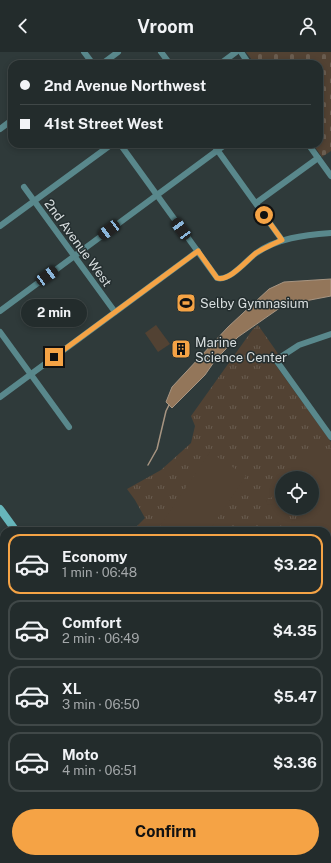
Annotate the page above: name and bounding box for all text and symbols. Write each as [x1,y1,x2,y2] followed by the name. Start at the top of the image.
[12,15,34,37] icon: back
[297,15,319,37] icon: person
[137,16,194,37] text: Vroom
[44,77,206,94] text: 2nd Avenue Northwest
[44,115,163,132] text: 41st Street West
[41,196,115,290] street label: 2nd Avenue West
[255,206,273,224] route start
[169,216,193,242] car
[96,218,122,242] car
[34,264,60,288] car
[175,292,197,314] sports icon: Selby Gymnasium
[200,296,309,311] place label: Selby Gymnasium
[21,299,87,327] callout: 2 min
[37,305,71,320] text: 2 min
[195,335,287,365] place label: Marine Science Center
[170,338,192,360] building icon: Marine Science Center
[45,348,63,366] route end
[275,471,319,515] map controls
[275,471,319,515] button: locate
[14,546,50,582] icon: car
[62,548,127,565] text: Economy
[273,556,317,573] text: $3.22
[62,565,137,580] text: 1 min · 06:48
[14,612,50,648] icon: car
[62,614,122,631] text: Comfort
[273,622,317,639] text: $4.35
[62,631,139,646] text: 2 min · 06:49
[14,678,50,714] icon: car
[62,680,81,697] text: XL
[273,688,317,705] text: $5.47
[62,697,140,712] text: 3 min · 06:50
[14,744,50,780] icon: car
[62,746,99,763] text: Moto
[273,754,317,771] text: $3.36
[62,763,137,778] text: 4 min · 06:51
[12,809,319,855] button: Confirm

